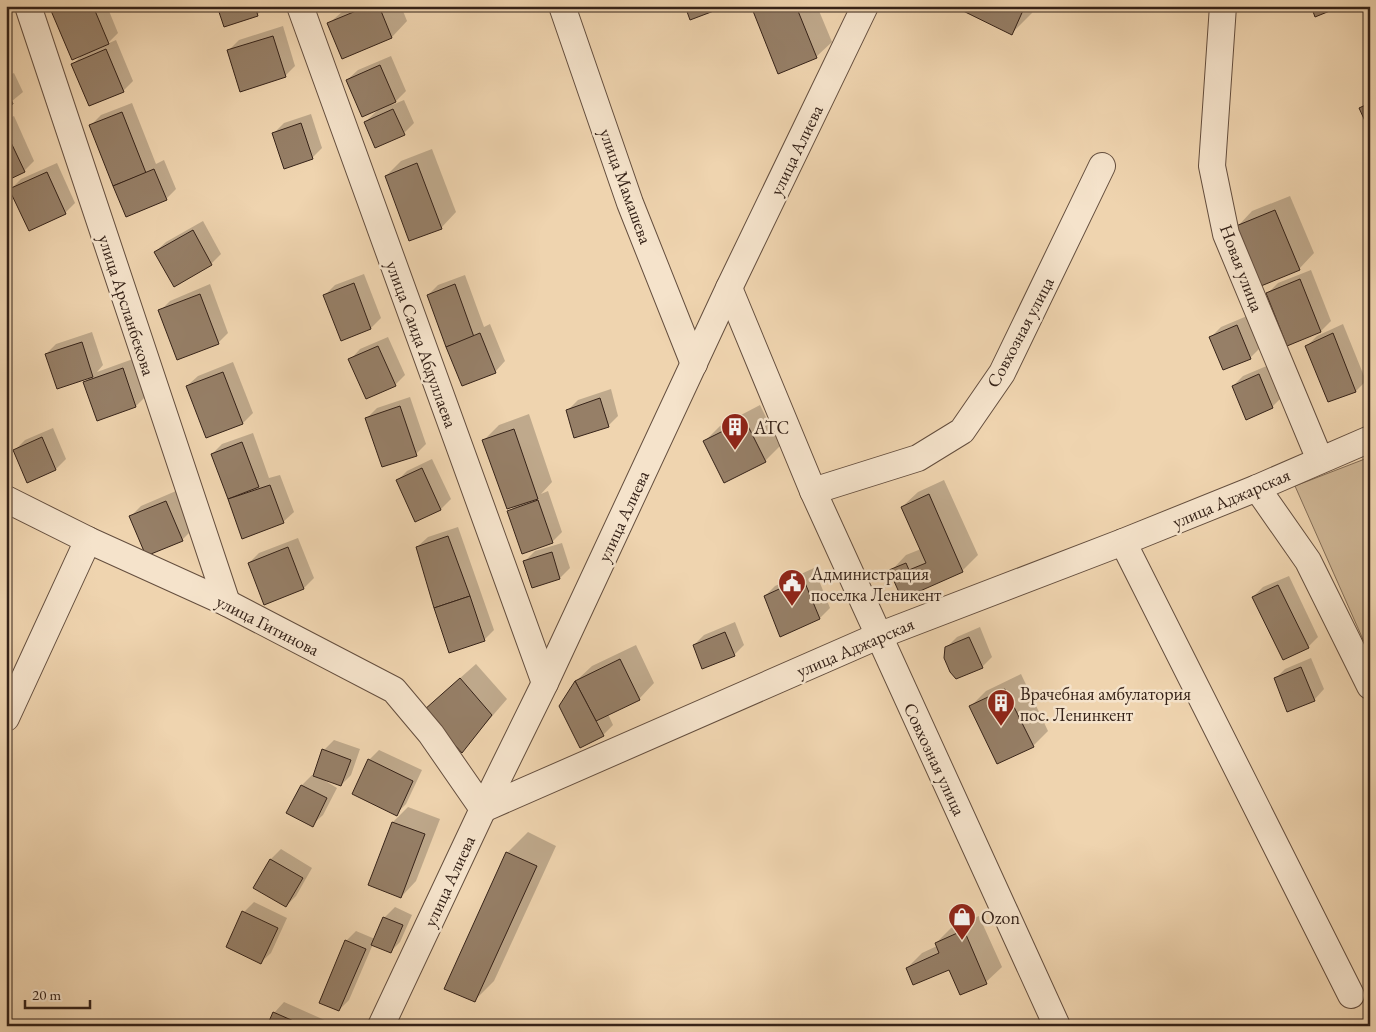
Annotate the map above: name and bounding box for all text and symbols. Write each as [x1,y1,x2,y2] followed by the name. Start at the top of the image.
[764,100,828,199] street label: улица Алиева
[594,125,658,248] street label: улица Мамашева
[1215,221,1270,316] street label: Новая улица
[93,232,161,379] street label: улица Арсланбекова
[381,257,463,431] street label: улица Саида Абдуллаева
[981,272,1059,391] street label: Совхозная улица
[720,412,750,451] building icon: АТС
[753,416,789,439] place label: АТС
[1169,463,1293,533] street label: улица Аджарская
[592,466,654,565] street label: улица Алиева
[810,562,942,606] place label: Администрация поселка Леникент
[777,568,807,607] public building icon: Администрация поселка Леникент
[213,589,324,661] street label: улица Гитинова
[793,612,917,682] street label: улица Аджарская
[1020,682,1191,726] place label: Врачебная амбулатория пос. Ленинкент
[986,688,1016,727] building icon: Врачебная амбулатория пос. Ленинкент
[899,699,972,820] street label: Совхозная улица
[418,831,480,930] street label: улица Алиева
[947,902,977,941] shop icon: Ozon
[981,906,1020,929] place label: Ozon
[25,977,90,1009] scale bar
[32,985,61,1004] text: 20 m

